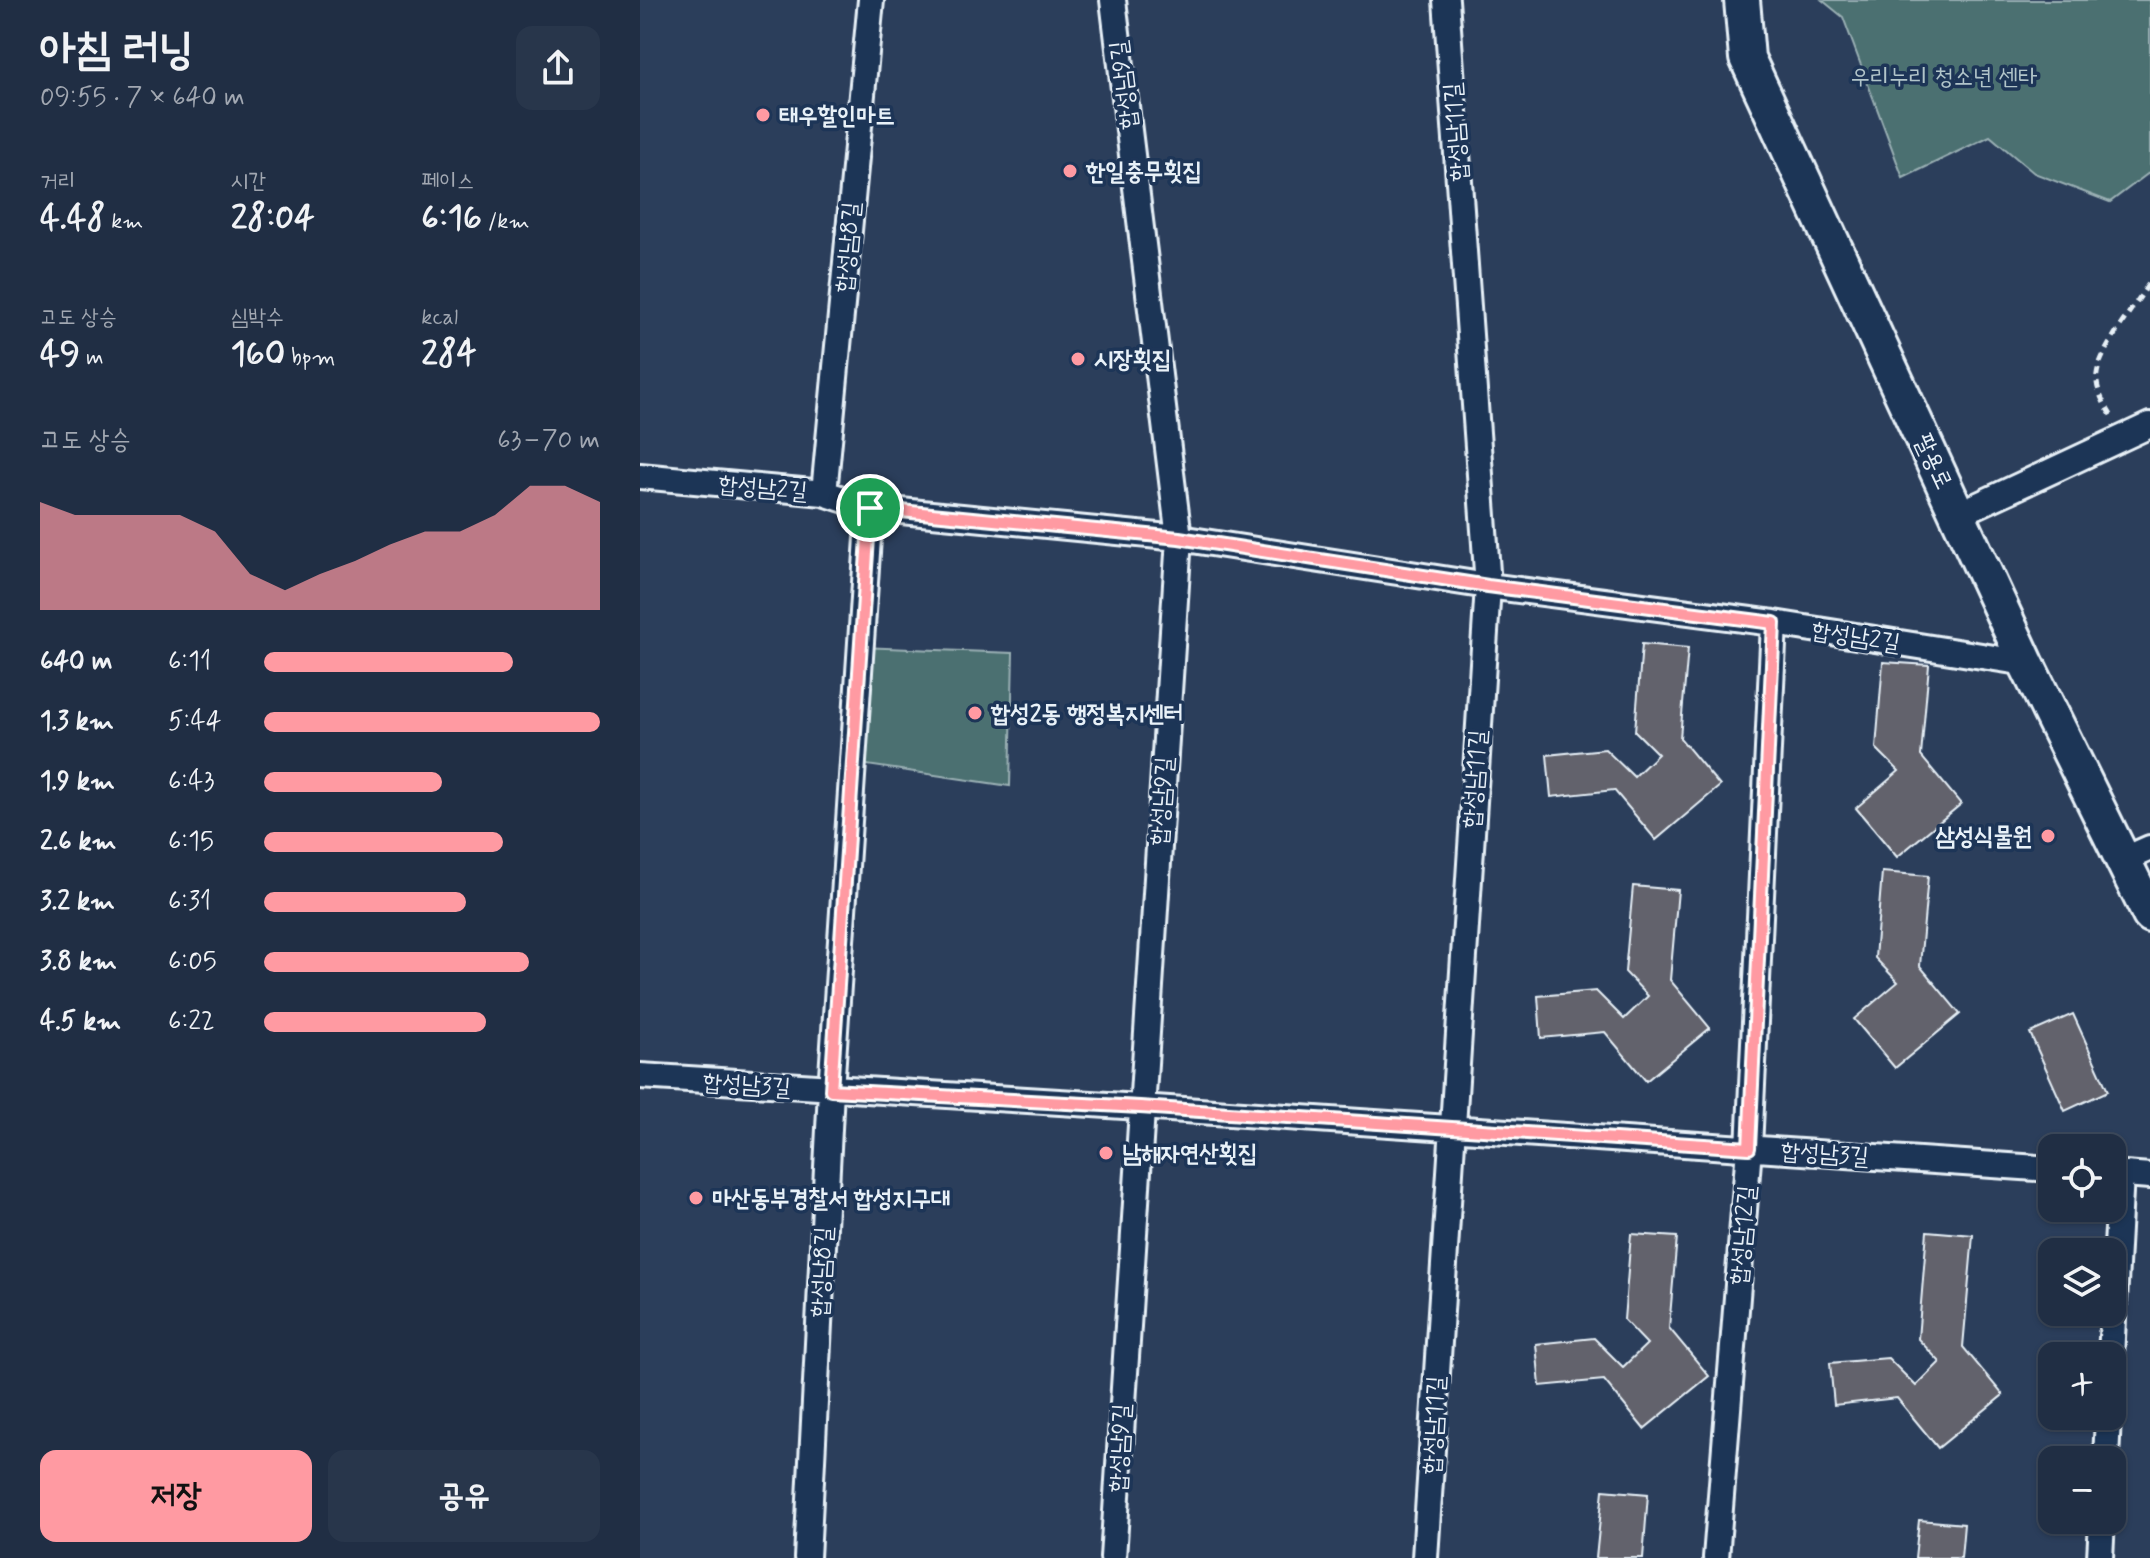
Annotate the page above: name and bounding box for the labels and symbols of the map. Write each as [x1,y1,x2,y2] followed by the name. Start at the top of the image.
[1104,39,1145,131] street label: 합성남9길
[1851,62,2037,93] park label: 우리누리 청소년 센타
[1438,82,1475,182] street label: 합성남11길
[779,101,895,132] place label: 태우할인마트
[754,106,772,124] marker: 태우할인마트
[1085,157,1202,188] place label: 한일충무횟집
[1061,162,1079,180] marker: 한일충무횟집
[829,201,868,294] street label: 합성남8길
[1094,345,1171,376] place label: 시장횟집
[1069,350,1087,368] marker: 시장횟집
[1906,429,1959,494] street label: 팔용로
[717,469,809,508] street label: 합성남2길
[836,474,904,542] pin
[1809,615,1902,660] street label: 합성남2길
[990,699,1183,730] place label: 합성2동 행정복지센터
[966,704,984,722] marker: 합성2동 행정복지센터
[1457,729,1494,829] street label: 합성남11길
[1144,756,1181,847] street label: 합성남9길
[1935,822,2032,853] place label: 삼성식물원
[2039,827,2057,845] marker: 삼성식물원
[702,1067,792,1104] street label: 합성남3길
[1780,1136,1870,1173] street label: 합성남3길
[1122,1139,1257,1170] place label: 남해자연산횟집
[1097,1144,1115,1162] marker: 남해자연산횟집
[712,1184,950,1215] place label: 마산동부경찰서 합성지구대
[1724,1184,1763,1286] street label: 합성남12길
[687,1189,705,1207] marker: 마산동부경찰서 합성지구대
[805,1226,840,1318] street label: 합성남8길
[1416,1375,1453,1475] street label: 합성남11길
[1103,1403,1138,1493] street label: 합성남9길

